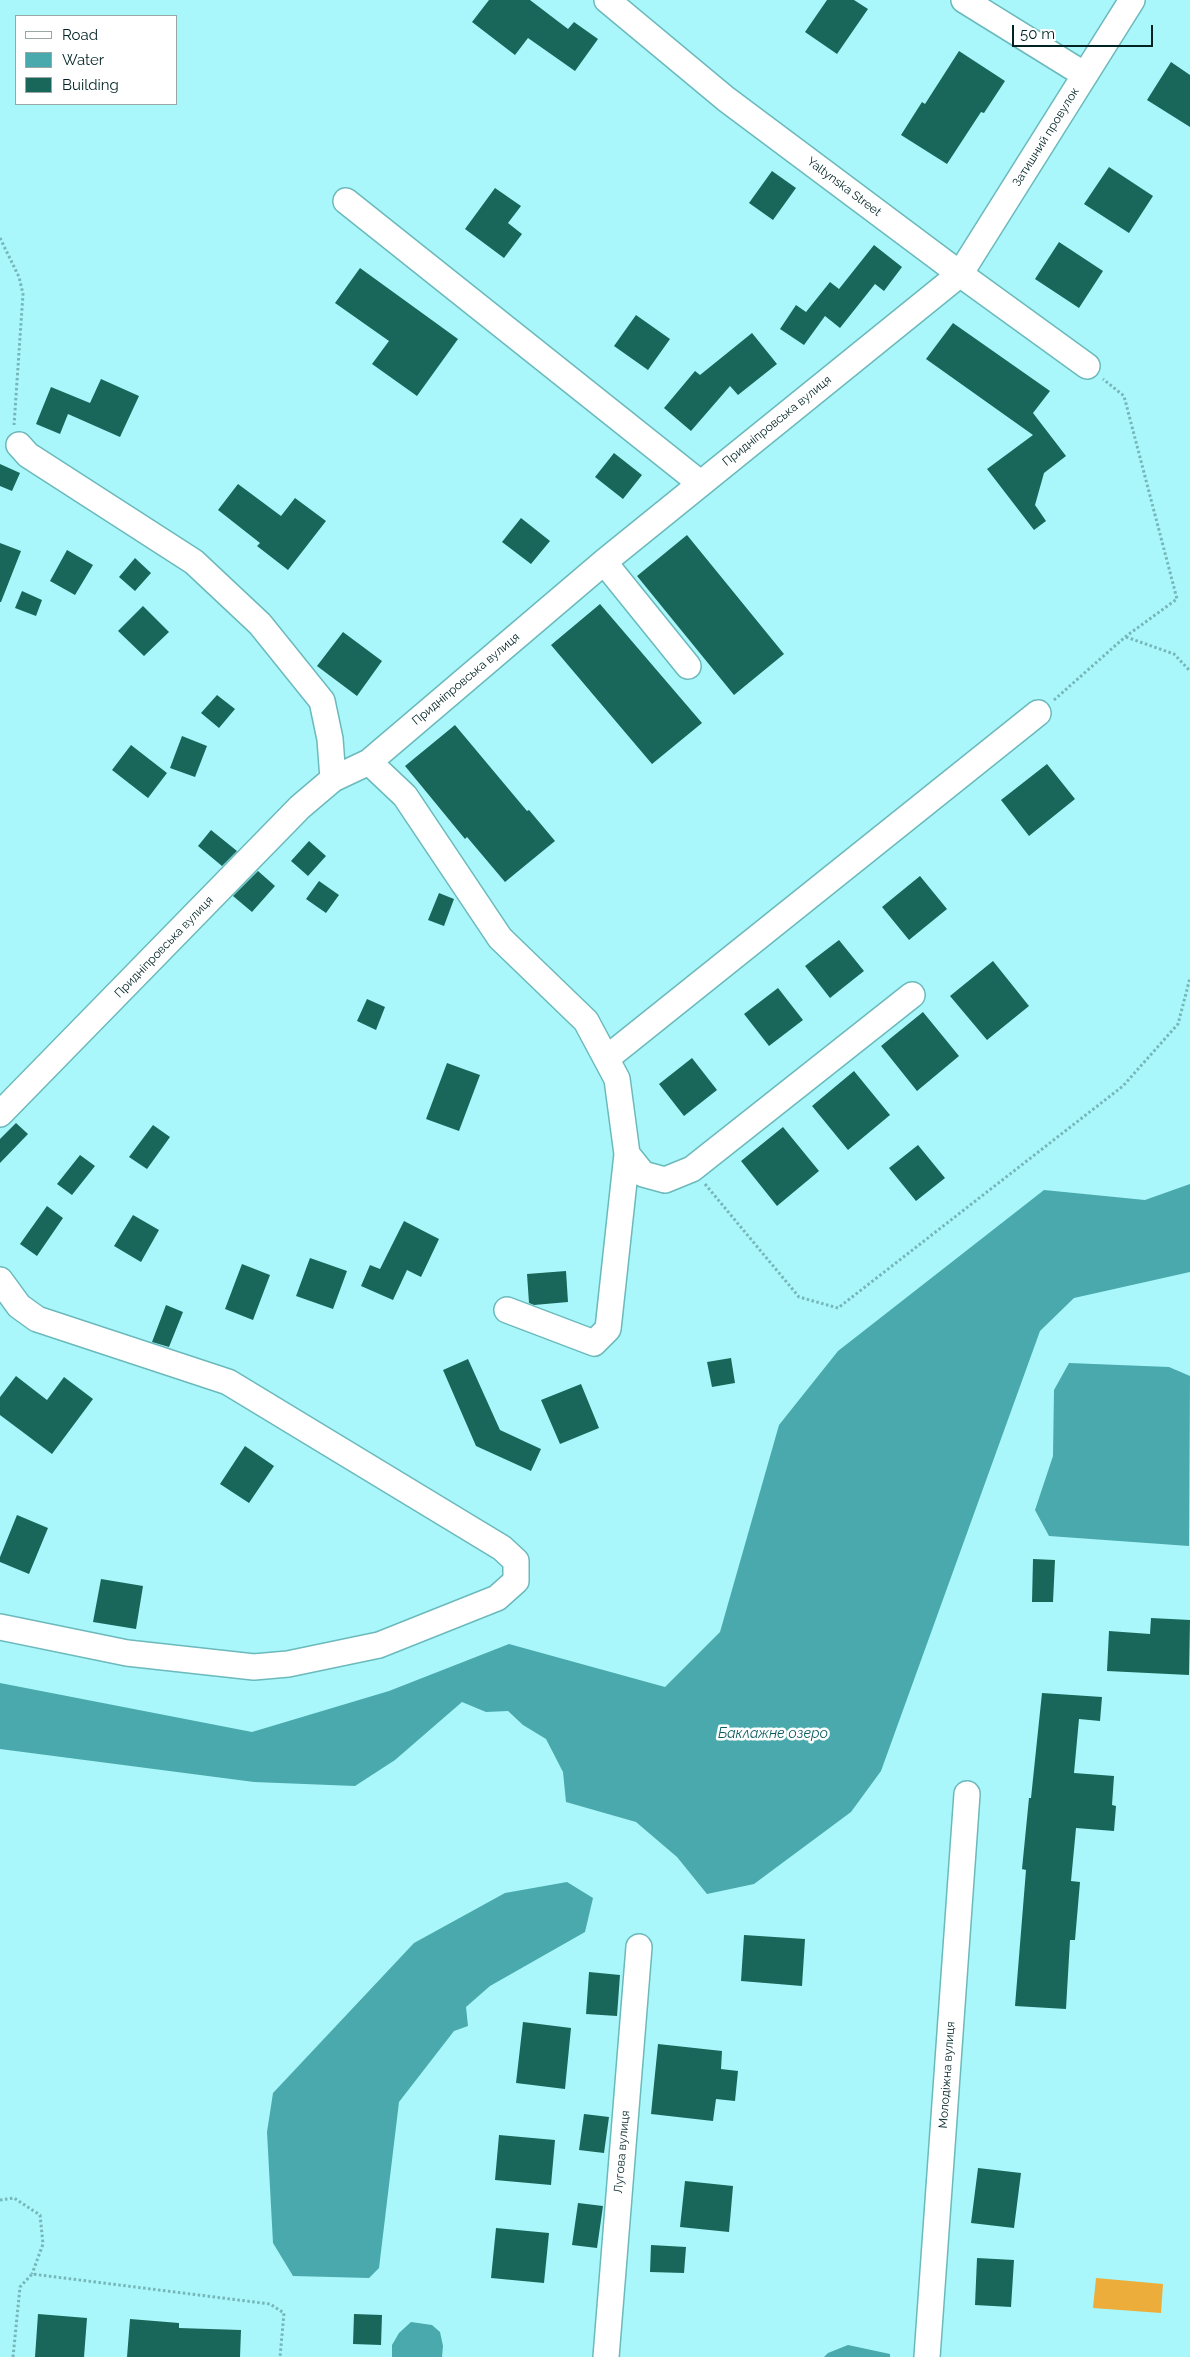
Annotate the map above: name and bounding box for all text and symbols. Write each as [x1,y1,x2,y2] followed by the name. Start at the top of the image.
[15,15,178,105] legend
[1015,15,1156,47] scale bar
[1020,25,1055,43] text: 50 m
[62,26,98,44] text: Road
[62,51,104,69] text: Water
[62,76,119,94] text: Building
[1010,85,1082,189] street label: Затишний провулок
[804,154,884,220] street label: Yaltynska Street
[720,373,834,469] street label: Придніпровська вулиця
[409,630,523,728] street label: Придніпровська вулиця
[112,893,216,1001] street label: Придніпровська вулиця
[718,1726,828,1742] water label: Баклажне озеро
[936,2021,958,2129] street label: Молодіжна вулиця
[611,2110,633,2194] street label: Лугова вулиця

